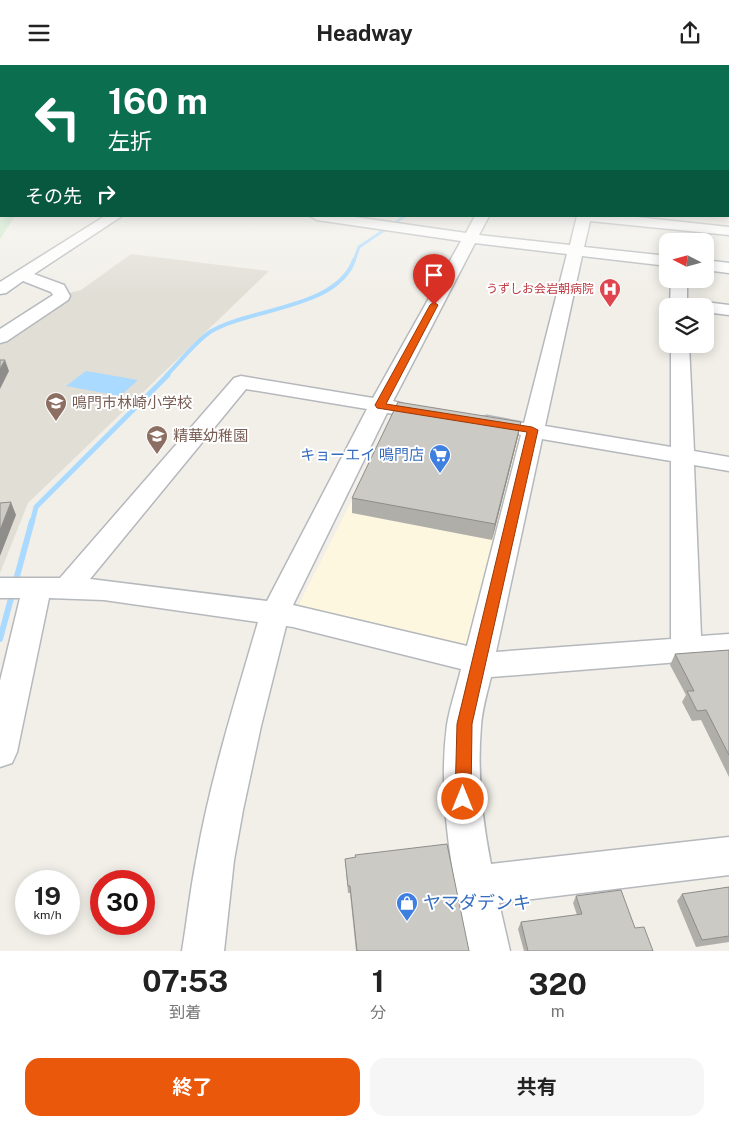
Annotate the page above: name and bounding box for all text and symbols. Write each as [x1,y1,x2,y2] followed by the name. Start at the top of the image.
[25,19,53,47] icon: menu
[676,19,704,47] icon: share
[316,20,413,46] text: Headway
[108,81,208,122] text: 160 m
[25,85,90,150] icon: left
[108,128,152,154] text: 左折
[92,180,120,208] icon: right
[25,185,82,207] text: その先
[659,233,714,287] north arrow
[659,233,714,353] map controls
[413,254,455,305] pin
[420,261,448,289] icon: arrive
[598,277,622,308] hospital icon: うずしお会岩朝病院
[486,282,594,296] place label: うずしお会岩朝病院
[659,298,714,353] button: layers
[44,391,68,422] school or university icon: 鳴門市林崎小学校
[72,394,192,411] place label: 鳴門市林崎小学校
[145,424,169,455] school or university icon: 精華幼稚園
[173,427,248,444] place label: 精華幼稚園
[428,443,452,474] supermarket icon: キョーエイ 鳴門店
[300,446,424,463] place label: キョーエイ 鳴門店
[436,772,488,824] position arrow
[90,870,155,935] speed limit sign: 30
[34,881,61,911] text: 19
[395,891,419,922] shop icon: ヤマダデンキ
[423,892,531,913] place label: ヤマダデンキ
[33,908,62,922] text: km/h
[142,963,228,999] text: 07:53
[372,963,385,999] text: 1
[528,966,587,1002] text: 320
[551,1002,565,1021] text: m
[169,1003,201,1022] text: 到着
[370,1003,386,1022] text: 分
[25,1058,360,1116] button: 終了
[370,1058,704,1116] button: 共有

